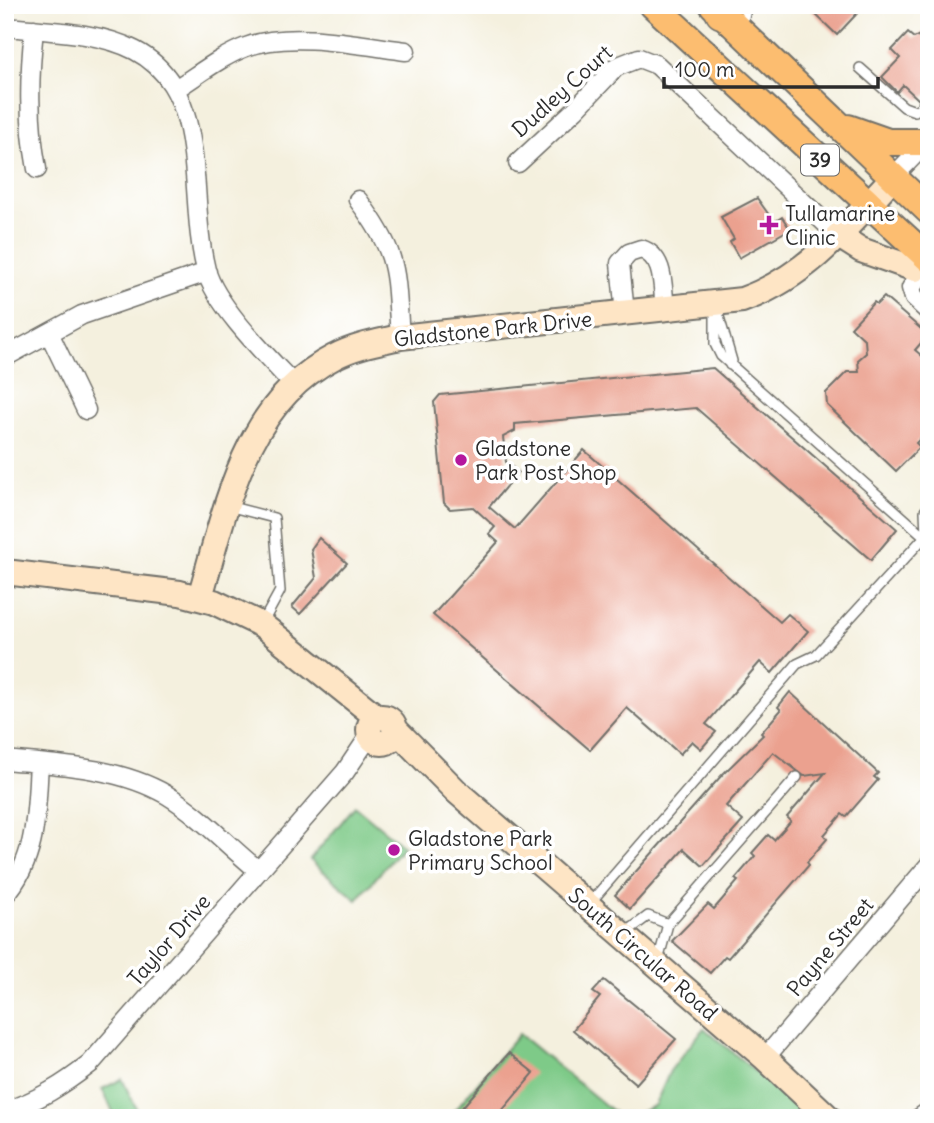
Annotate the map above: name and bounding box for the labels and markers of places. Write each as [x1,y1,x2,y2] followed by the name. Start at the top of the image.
[785,200,895,251] place label: Tullamarine Clinic
[759,215,779,235] marker: Tullamarine Clinic
[475,435,617,486] place label: Gladstone Park Post Shop
[453,452,469,468] marker: Gladstone Park Post Shop
[408,825,553,876] place label: Gladstone Park Primary School
[386,842,402,858] marker: Gladstone Park Primary School

